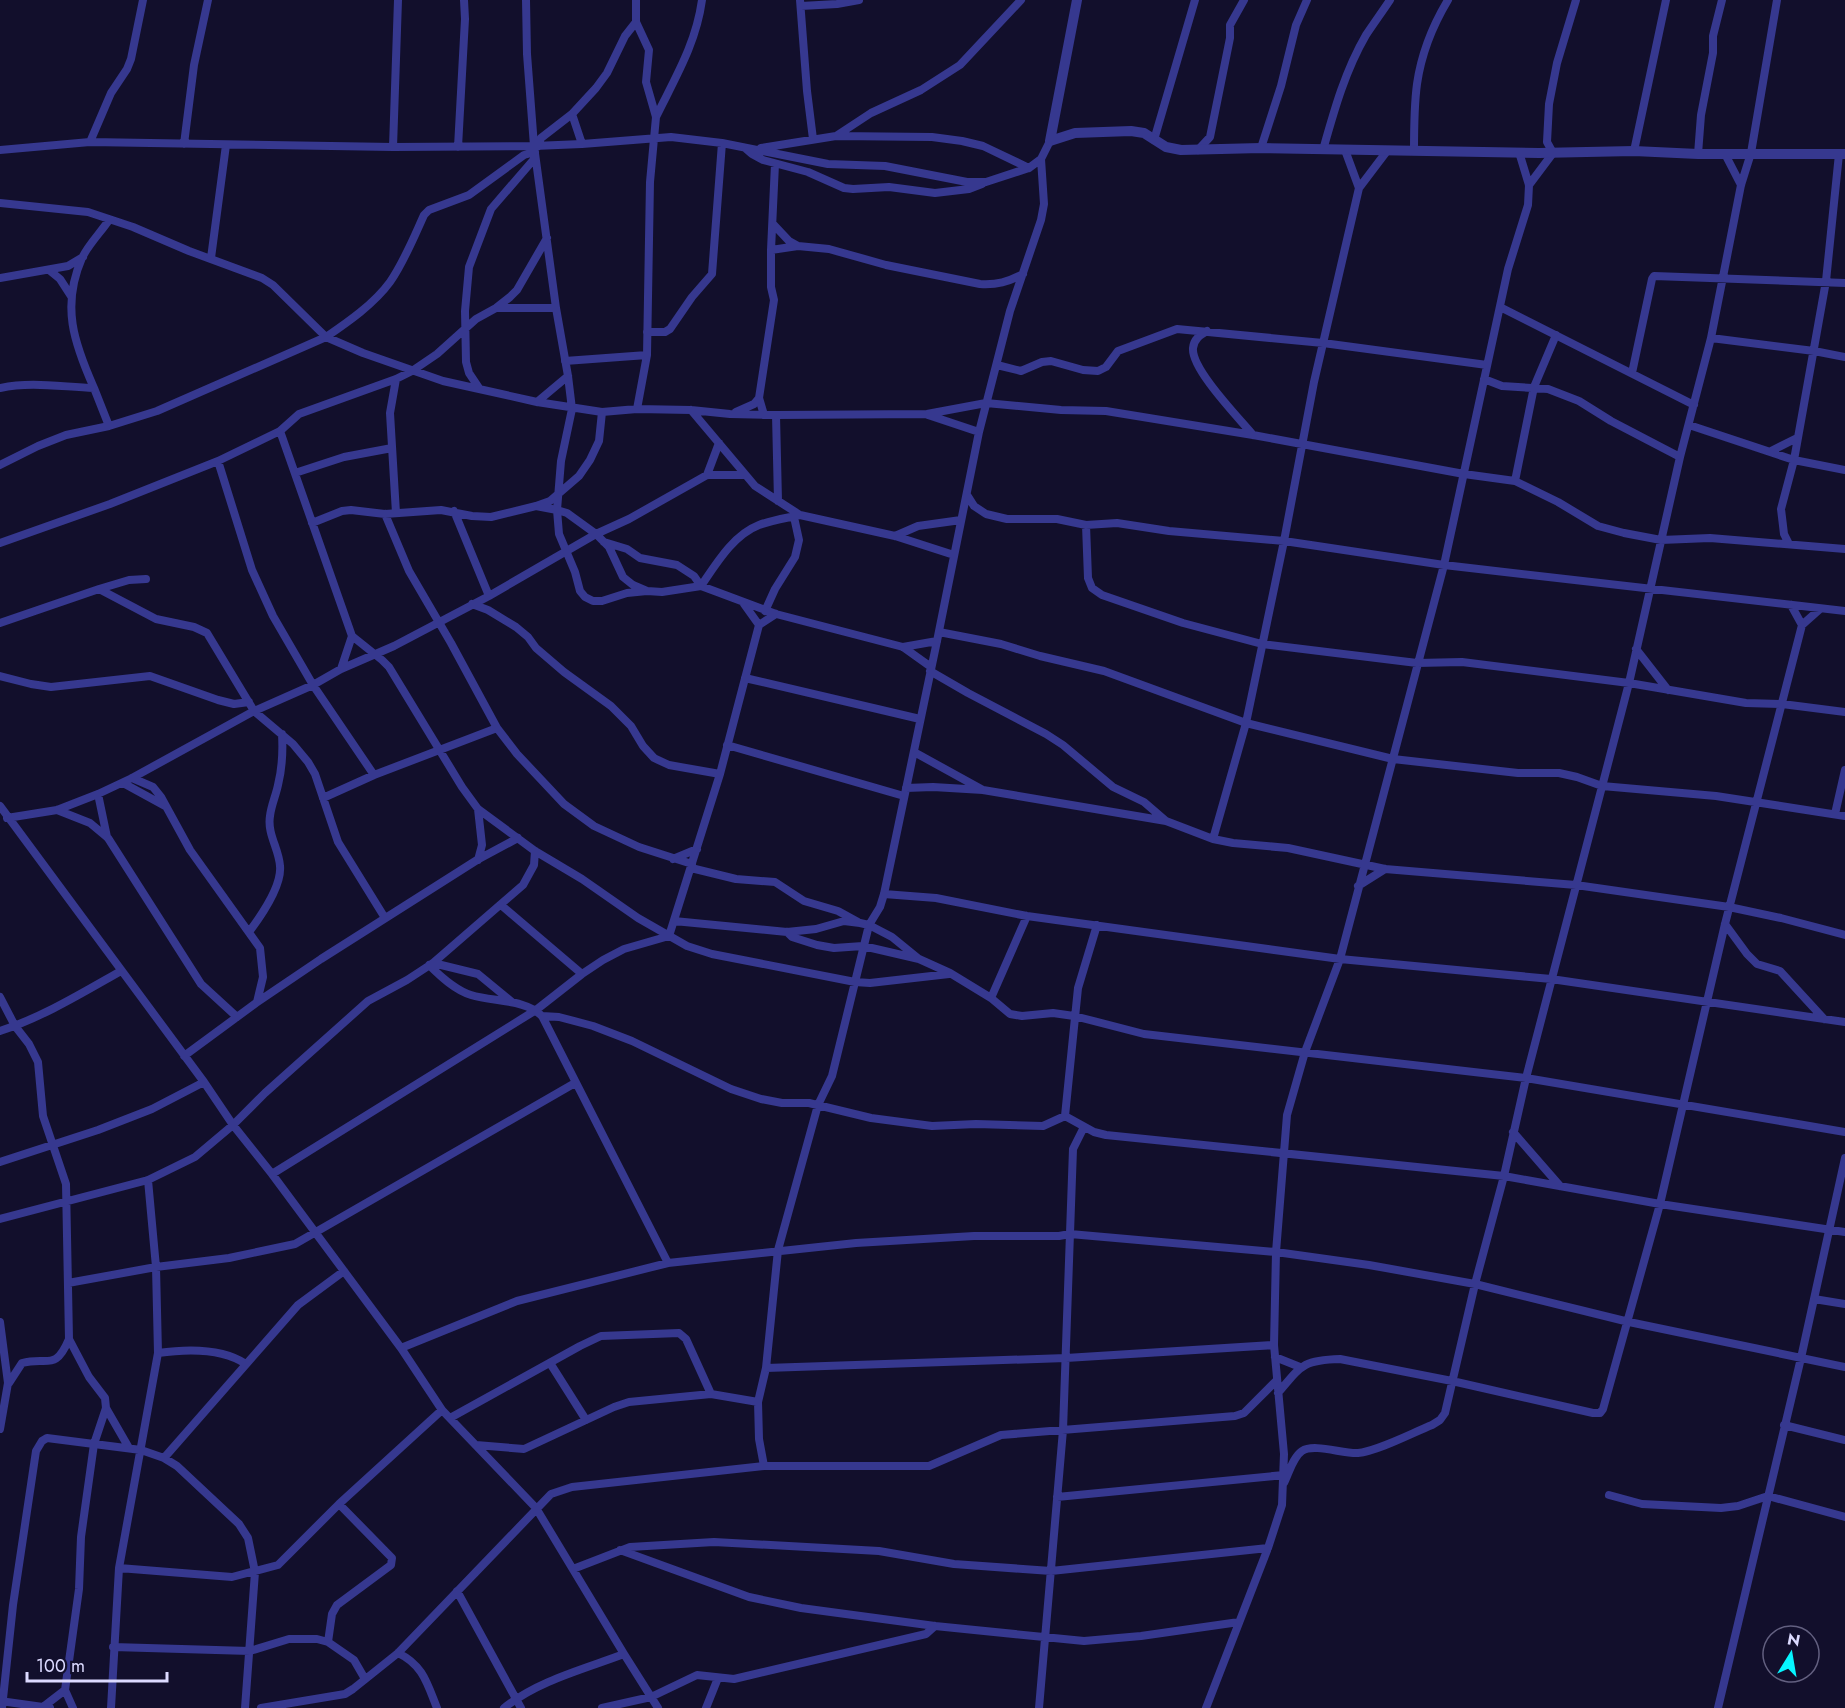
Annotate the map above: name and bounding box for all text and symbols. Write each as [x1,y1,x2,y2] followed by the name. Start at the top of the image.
[1761,1624,1821,1684] north arrow
[1785,1627,1802,1652] text: N
[27,1645,166,1683] scale bar
[36,1653,85,1679] text: 100 m

